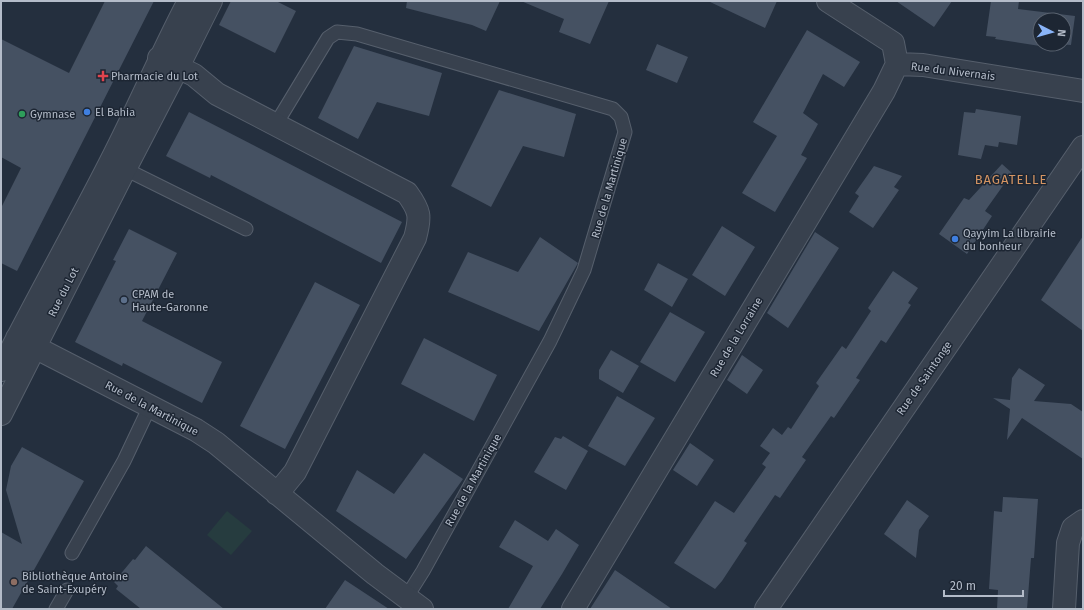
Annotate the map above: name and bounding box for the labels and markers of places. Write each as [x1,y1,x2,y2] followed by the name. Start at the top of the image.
[111,70,198,83] place label: Pharmacie du Lot
[98,71,108,81] marker: Pharmacie du Lot
[95,106,135,119] place label: El Bahia
[82,107,92,117] marker: El Bahia
[30,108,75,121] place label: Gymnase
[17,109,27,119] marker: Gymnase
[963,227,1056,253] place label: Qayyim La librairie du bonheur
[950,234,960,244] marker: Qayyim La librairie du bonheur
[132,288,208,314] place label: CPAM de Haute-Garonne
[119,295,129,305] marker: CPAM de Haute-Garonne
[22,570,128,596] place label: Bibliothèque Antoine de Saint-Exupéry
[9,577,19,587] marker: Bibliothèque Antoine de Saint-Exupéry

